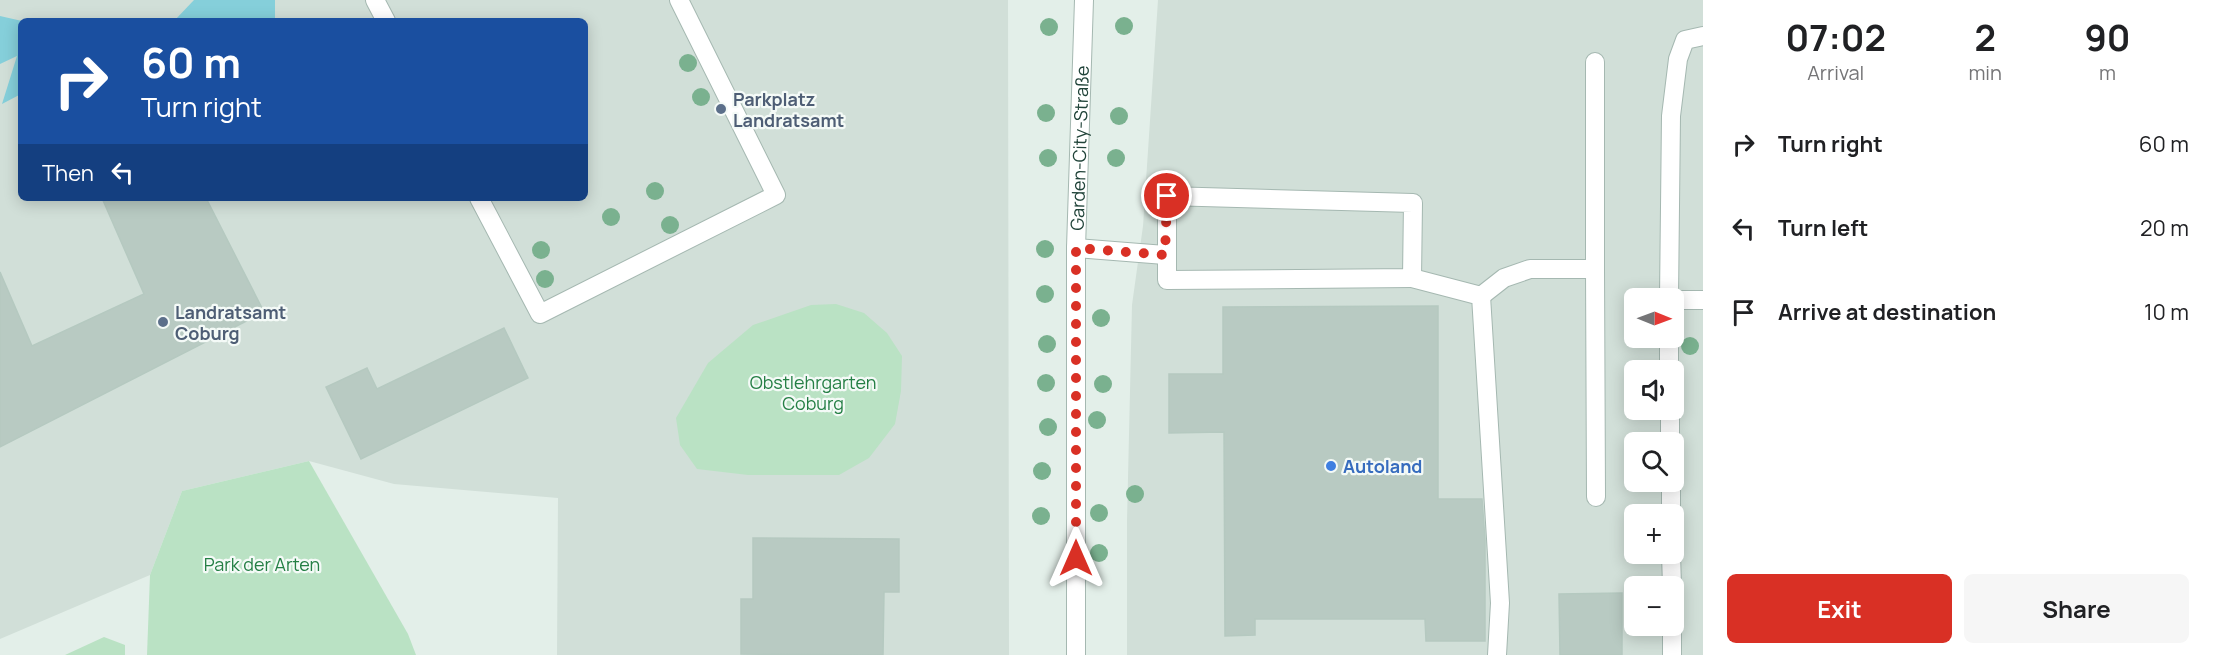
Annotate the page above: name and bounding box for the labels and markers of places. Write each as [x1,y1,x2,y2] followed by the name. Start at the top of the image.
[733,87,844,132] place label: Parkplatz Landratsamt
[714,102,728,116] marker: Parkplatz Landratsamt
[1141,170,1192,221] pin
[175,300,286,345] place label: Landratsamt Coburg
[156,315,170,329] marker: Landratsamt Coburg
[1343,454,1422,478] place label: Autoland
[1324,459,1338,473] marker: Autoland

